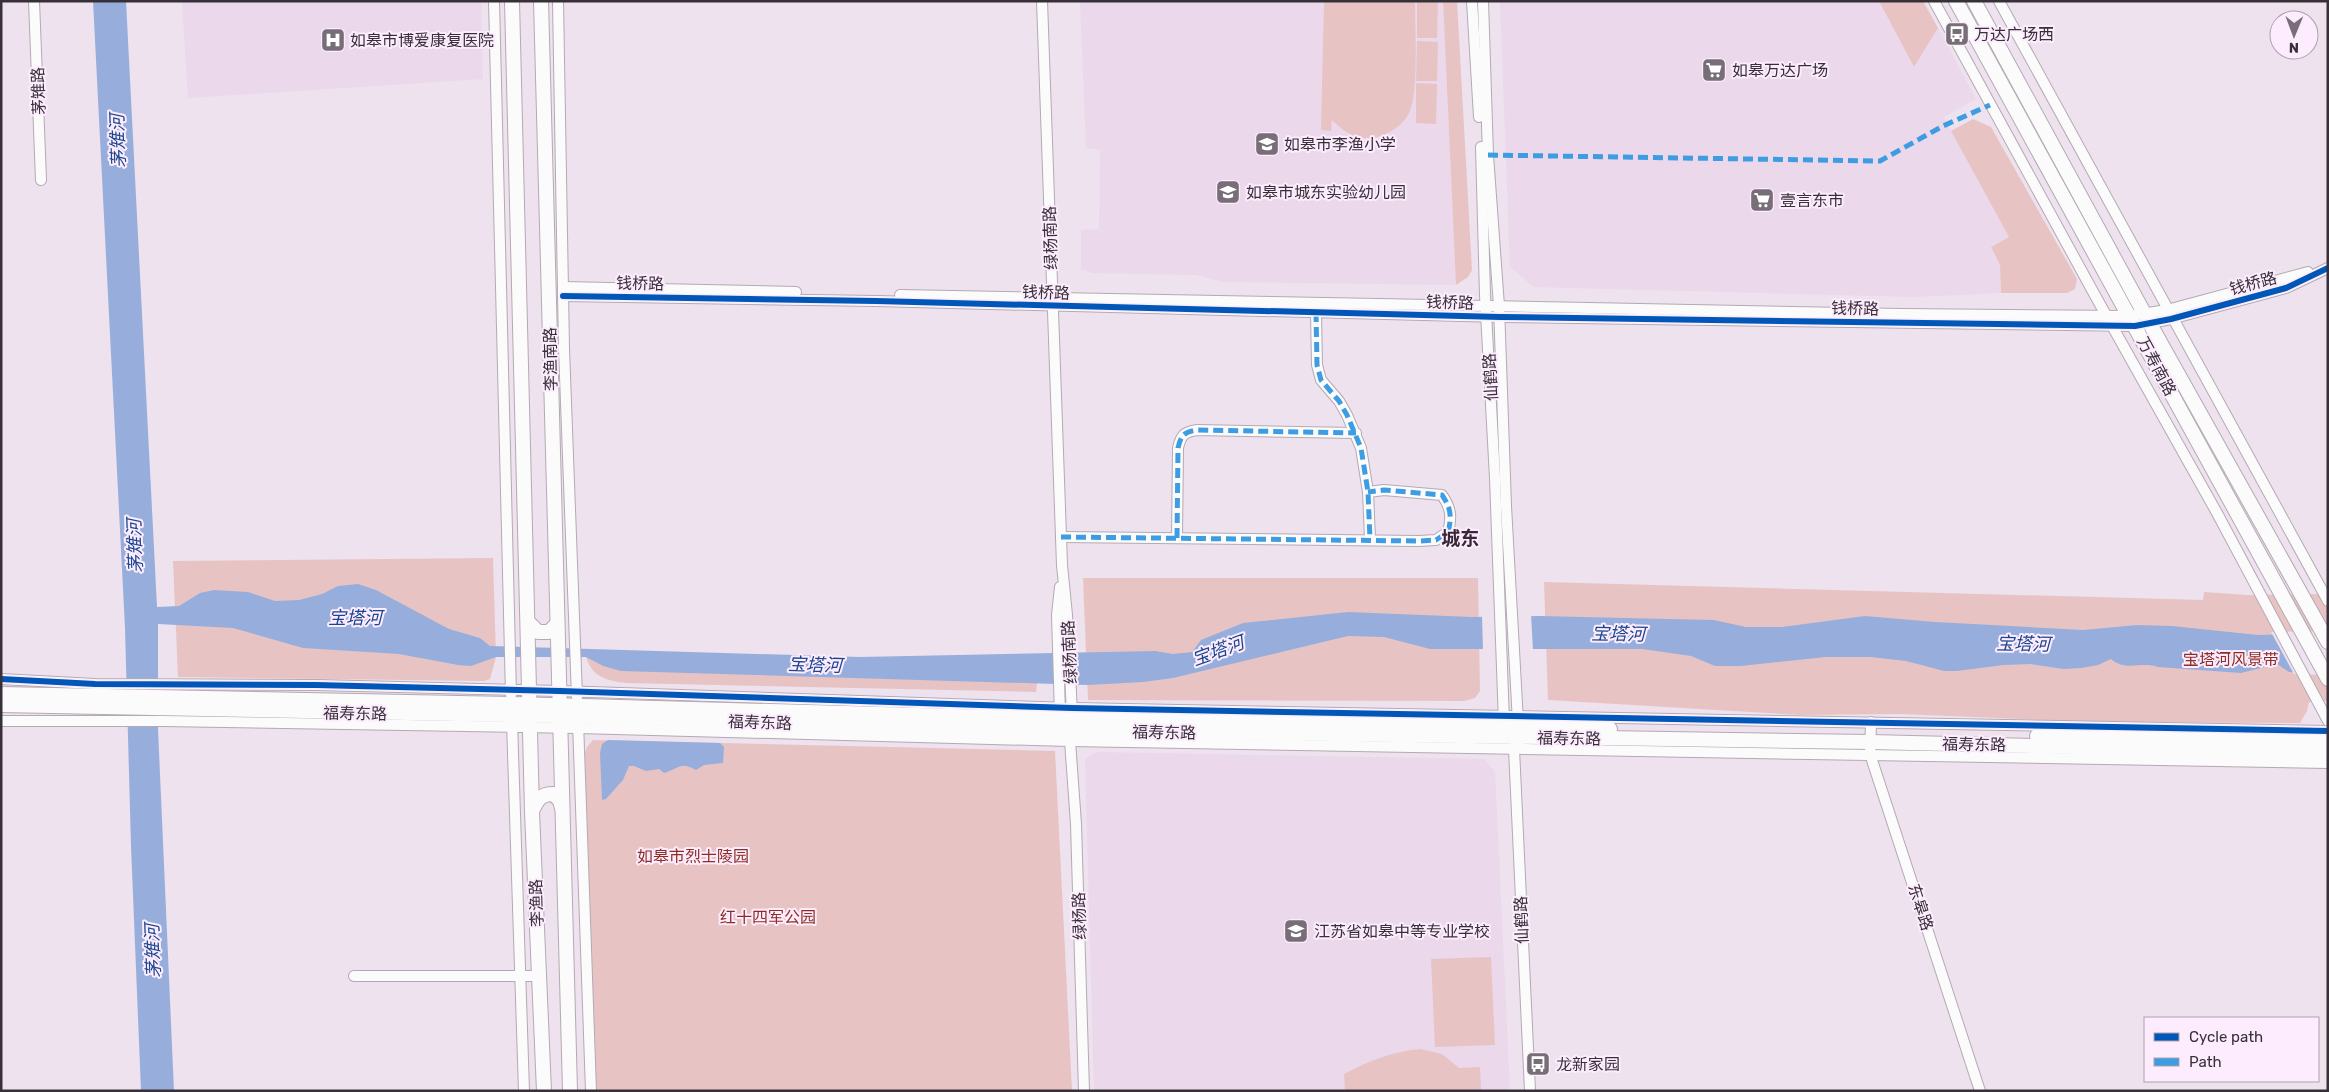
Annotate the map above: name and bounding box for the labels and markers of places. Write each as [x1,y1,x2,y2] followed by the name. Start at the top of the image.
[1944,21,1970,47] bus stop icon: 万达广场西
[1974,25,2054,44] place label: 万达广场西
[320,27,346,53] hospital icon: 如皋市博爱康复医院
[350,31,494,50] place label: 如皋市博爱康复医院
[1701,57,1727,83] supermarket icon: 如皋万达广场
[1732,61,1828,80] place label: 如皋万达广场
[1254,131,1280,157] school or university icon: 如皋市李渔小学
[1284,135,1396,154] place label: 如皋市李渔小学
[1215,179,1241,205] school or university icon: 如皋市城东实验幼儿园
[1246,183,1406,202] place label: 如皋市城东实验幼儿园
[1749,187,1775,213] supermarket icon: 壹言东市
[1780,191,1844,210] place label: 壹言东市
[1283,918,1309,944] school or university icon: 江苏省如皋中等专业学校
[1314,922,1490,941] place label: 江苏省如皋中等专业学校
[1525,1051,1551,1077] bus stop icon: 龙新家园
[1556,1055,1620,1074] place label: 龙新家园

